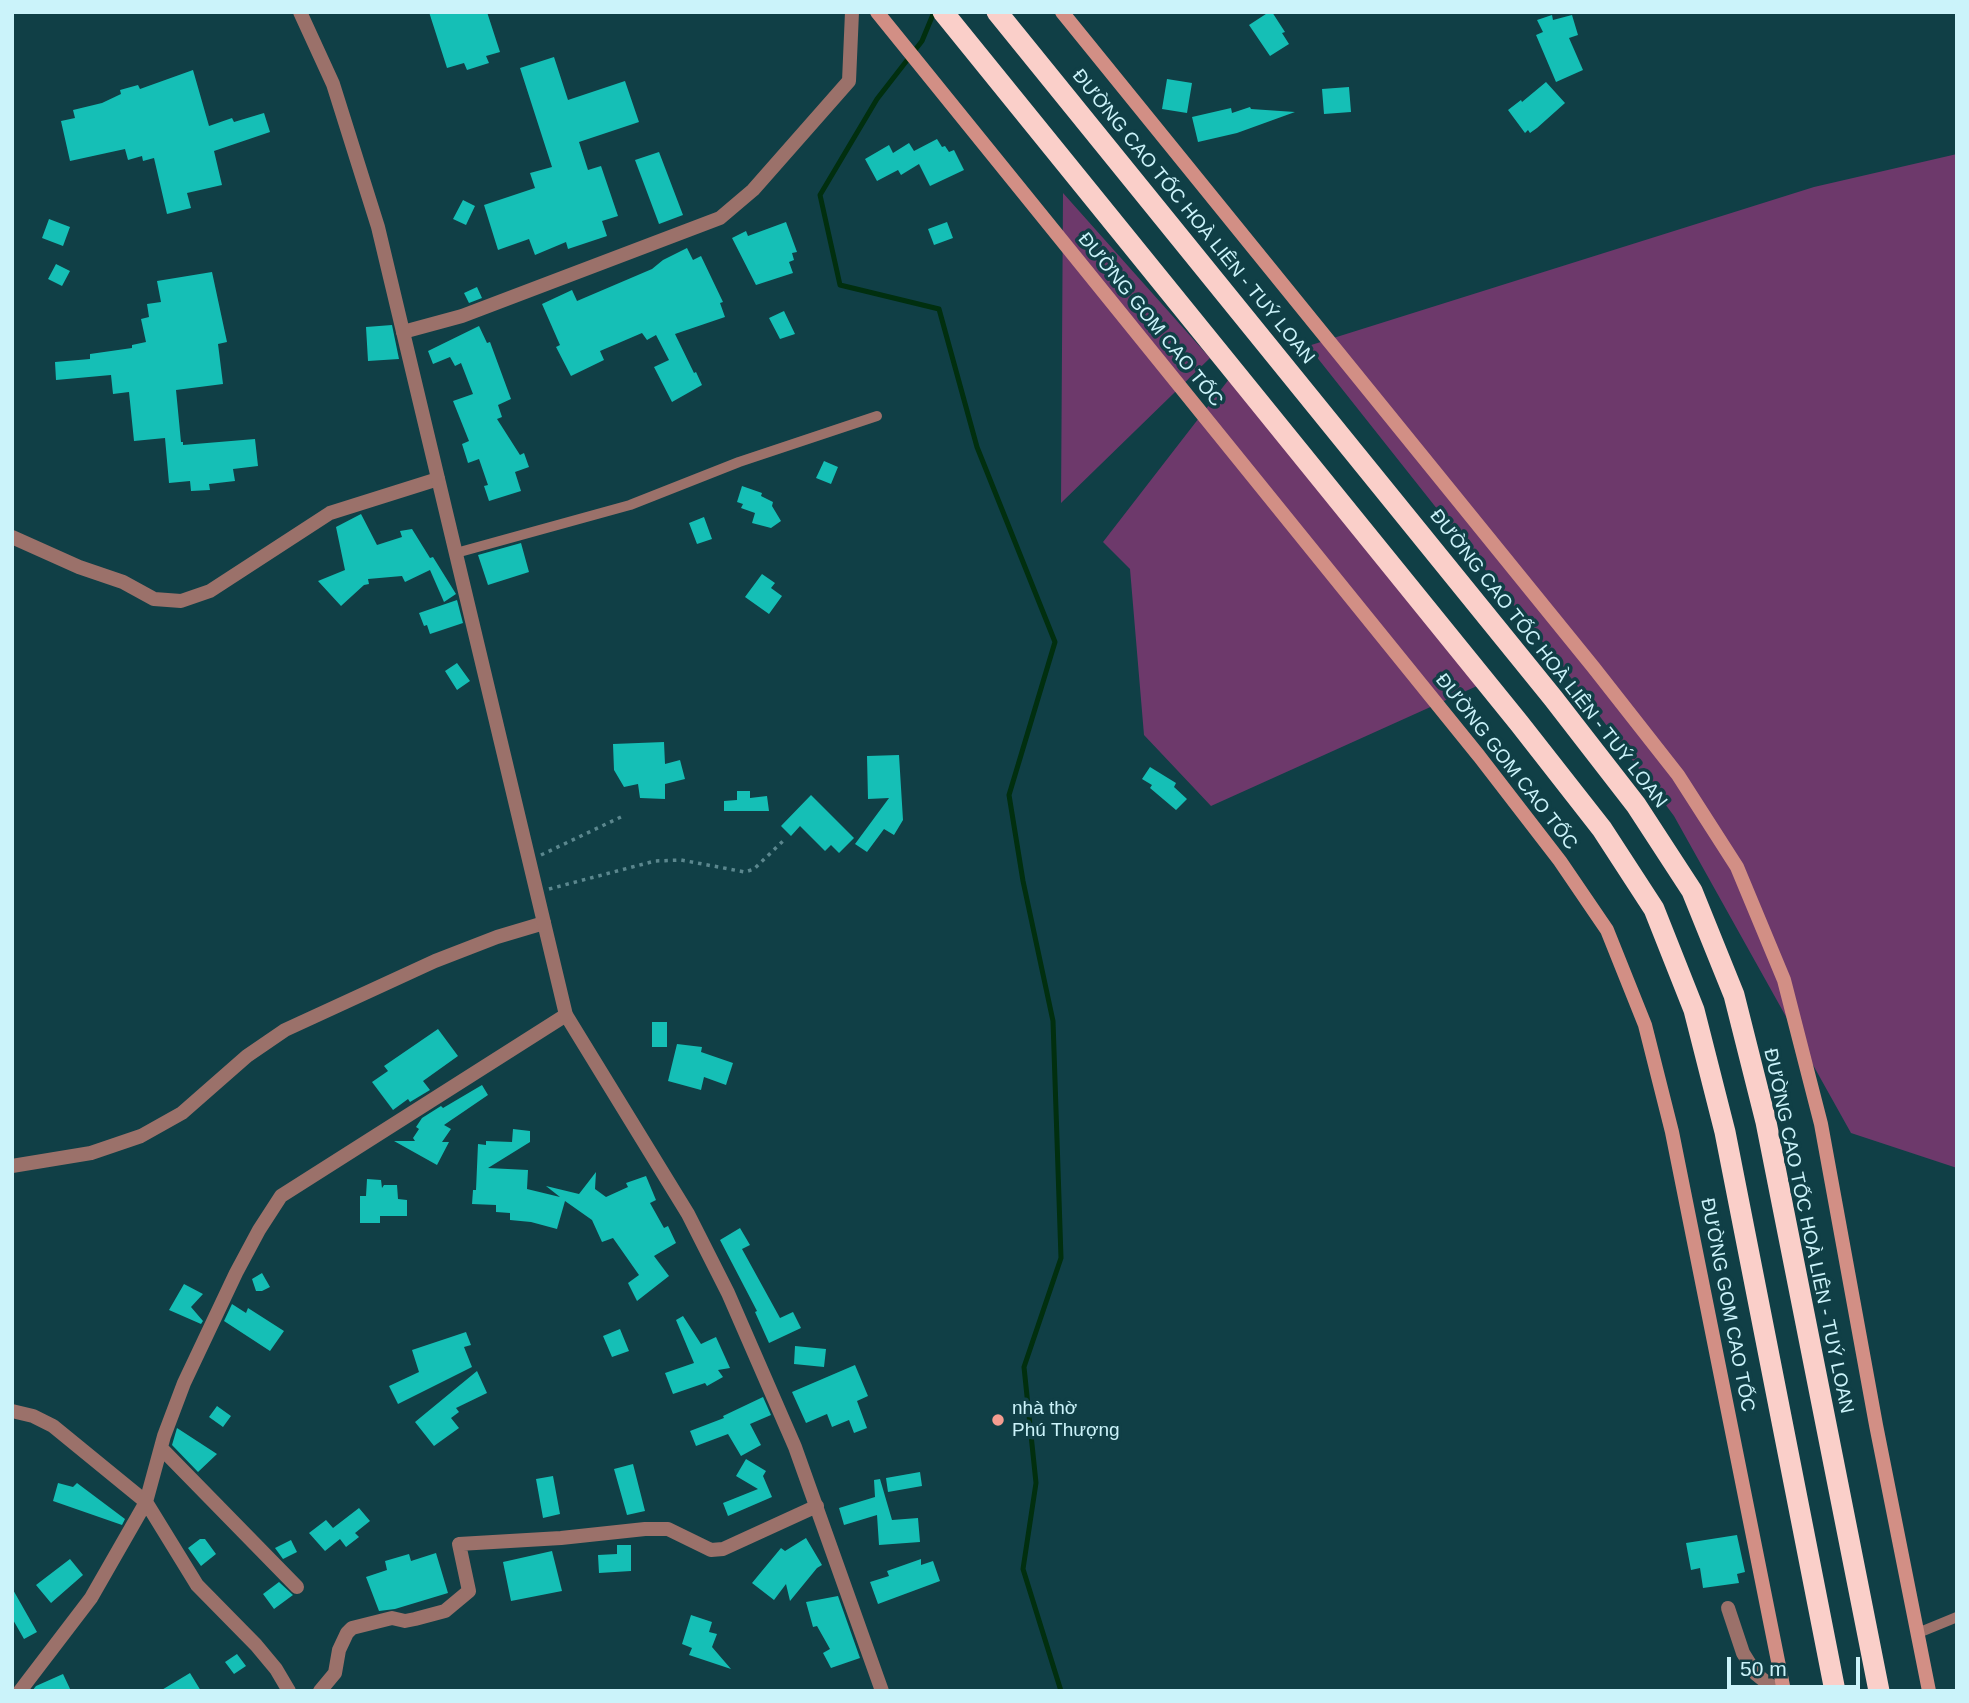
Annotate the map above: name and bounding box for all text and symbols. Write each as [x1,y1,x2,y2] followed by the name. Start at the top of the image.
[1067,65,1319,369] street label: ĐƯỜNG CAO TỐC HOÀ LIÊN - TUÝ LOAN
[1073,228,1227,412] street label: ĐƯỜNG GOM CAO TỐC
[1424,505,1672,813] street label: ĐƯỜNG CAO TỐC HOÀ LIÊN - TUÝ LOAN
[1430,669,1582,855] street label: ĐƯỜNG GOM CAO TỐC
[1758,1046,1858,1416] street label: ĐƯỜNG CAO TỐC HOÀ LIÊN - TUÝ LOAN
[1695,1196,1759,1414] street label: ĐƯỜNG GOM CAO TỐC
[1012,1398,1120,1442] place label: nhà thờ Phú Thượng
[990,1412,1006,1428] marker: nhà thờ Phú Thượng
[1731,1644,1864,1688] scale bar
[1740,1657,1787,1680] text: 50 m

